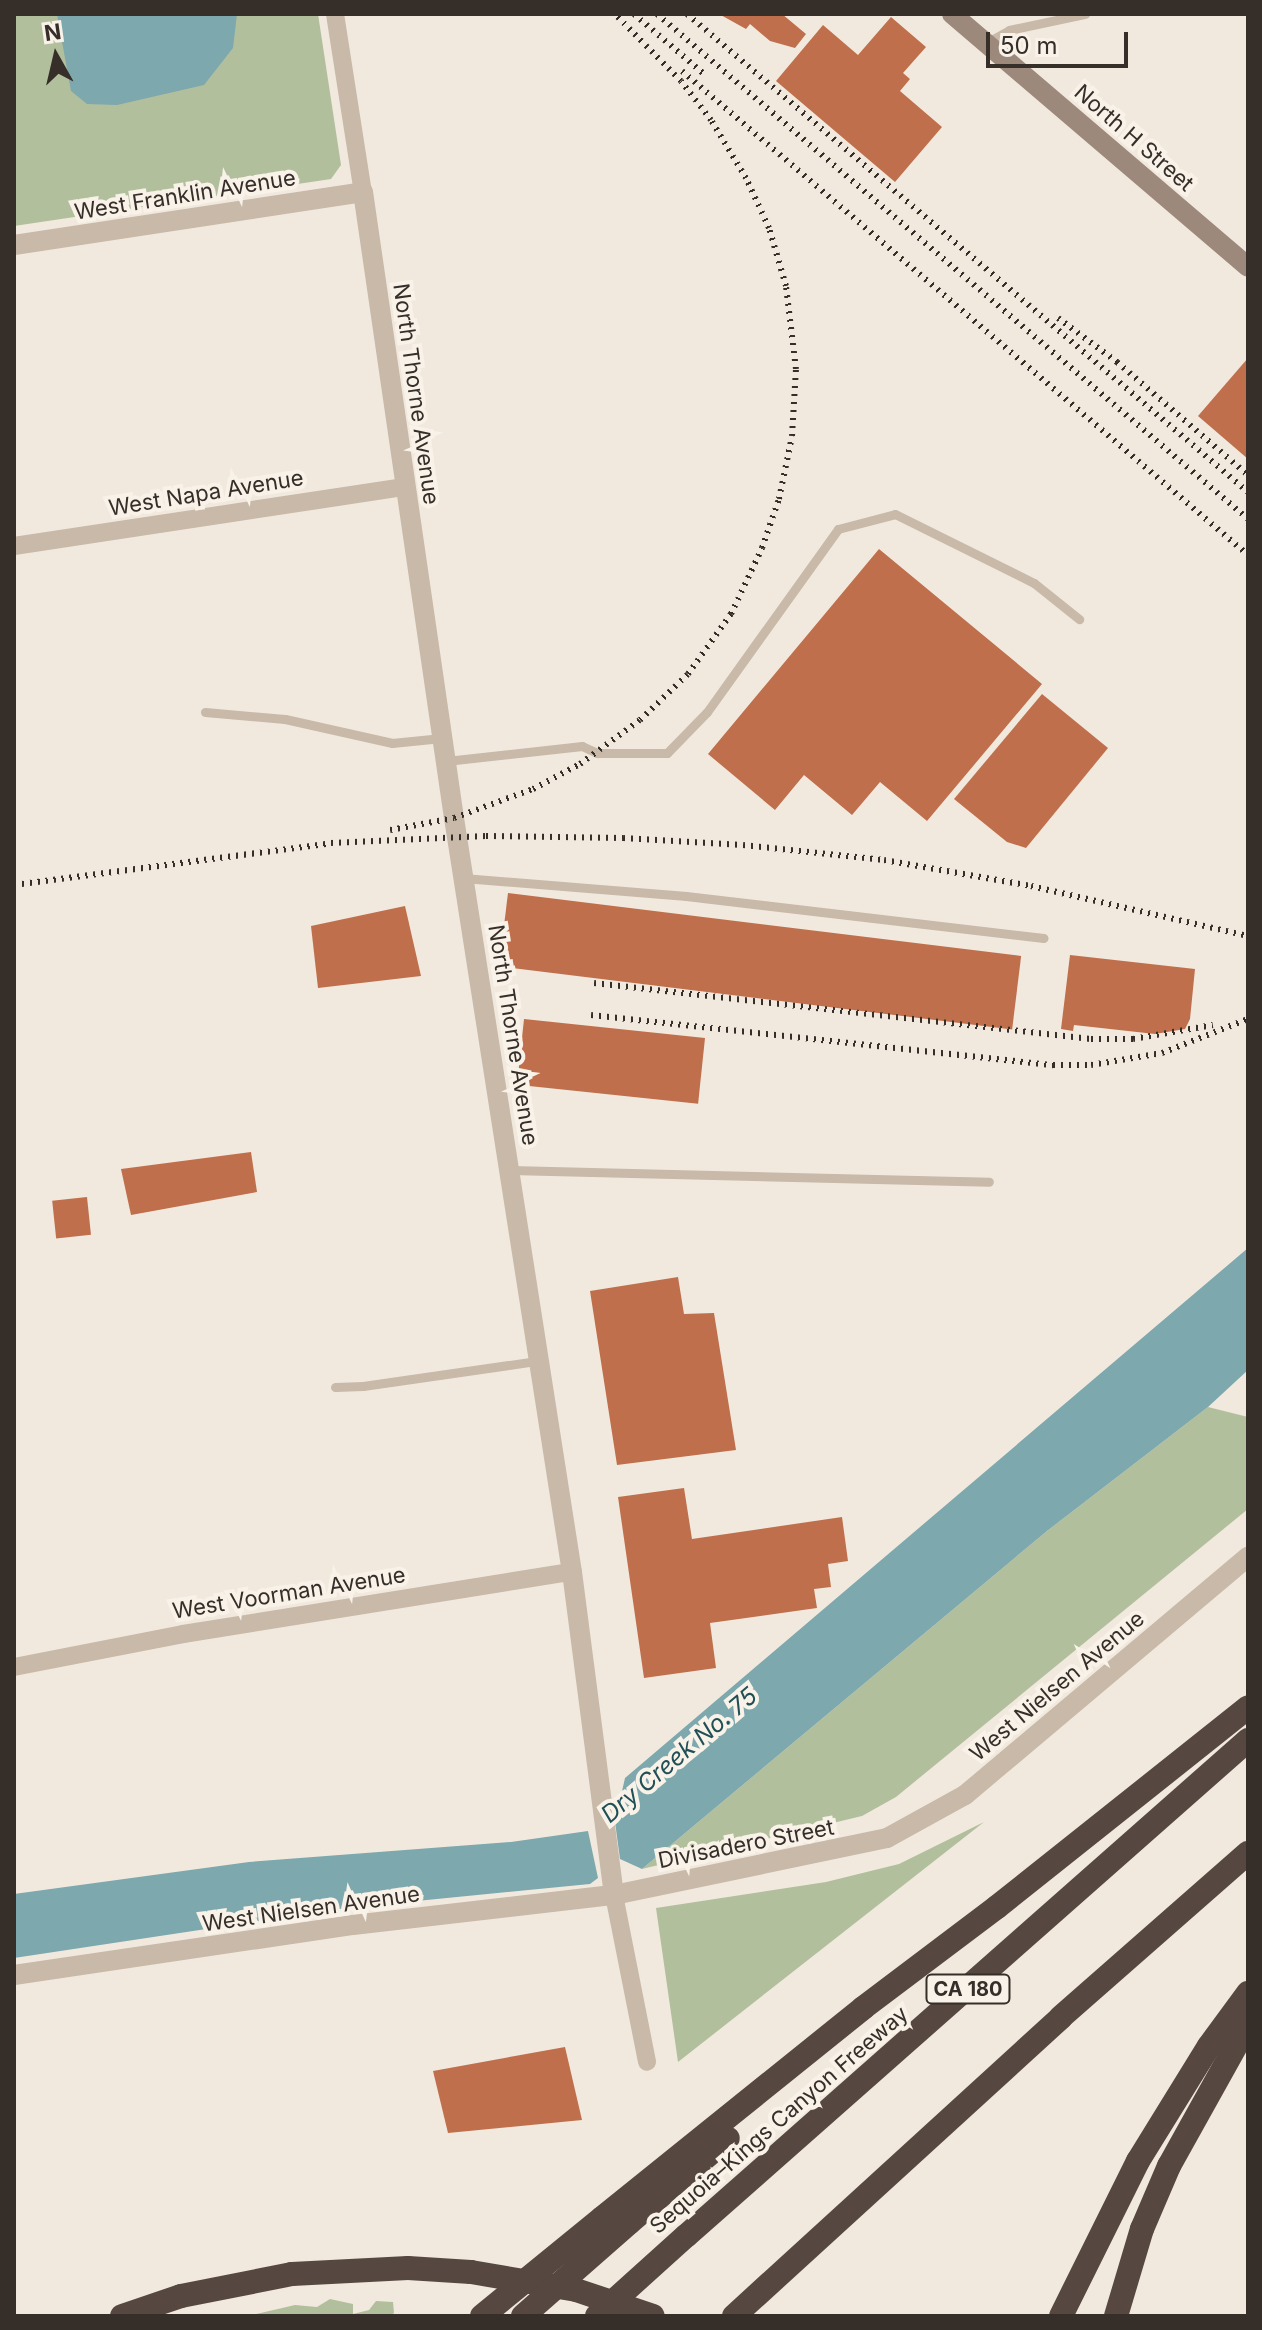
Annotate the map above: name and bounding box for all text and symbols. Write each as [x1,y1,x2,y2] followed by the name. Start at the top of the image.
[16,16,96,96] north arrow
[990,16,1132,66] scale bar
[43,18,63,46] text: N
[1000,31,1058,60] text: 50 m
[1069,79,1199,197] street label: North H Street
[73,164,297,226] street label: West Franklin Avenue
[387,282,445,506] street label: North Thorne Avenue
[107,465,305,521] street label: West Napa Avenue
[483,923,543,1147] street label: North Thorne Avenue
[171,1562,407,1624] street label: West Voorman Avenue
[965,1605,1149,1767] street label: West Nielsen Avenue
[595,1681,763,1829] water label: Dry Creek No. 75
[656,1814,836,1874] street label: Divisadero Street
[201,1881,421,1937] street label: West Nielsen Avenue
[924,1973,1012,2005] road number: CA 180
[645,2001,913,2239] street label: Sequoia–Kings Canyon Freeway

